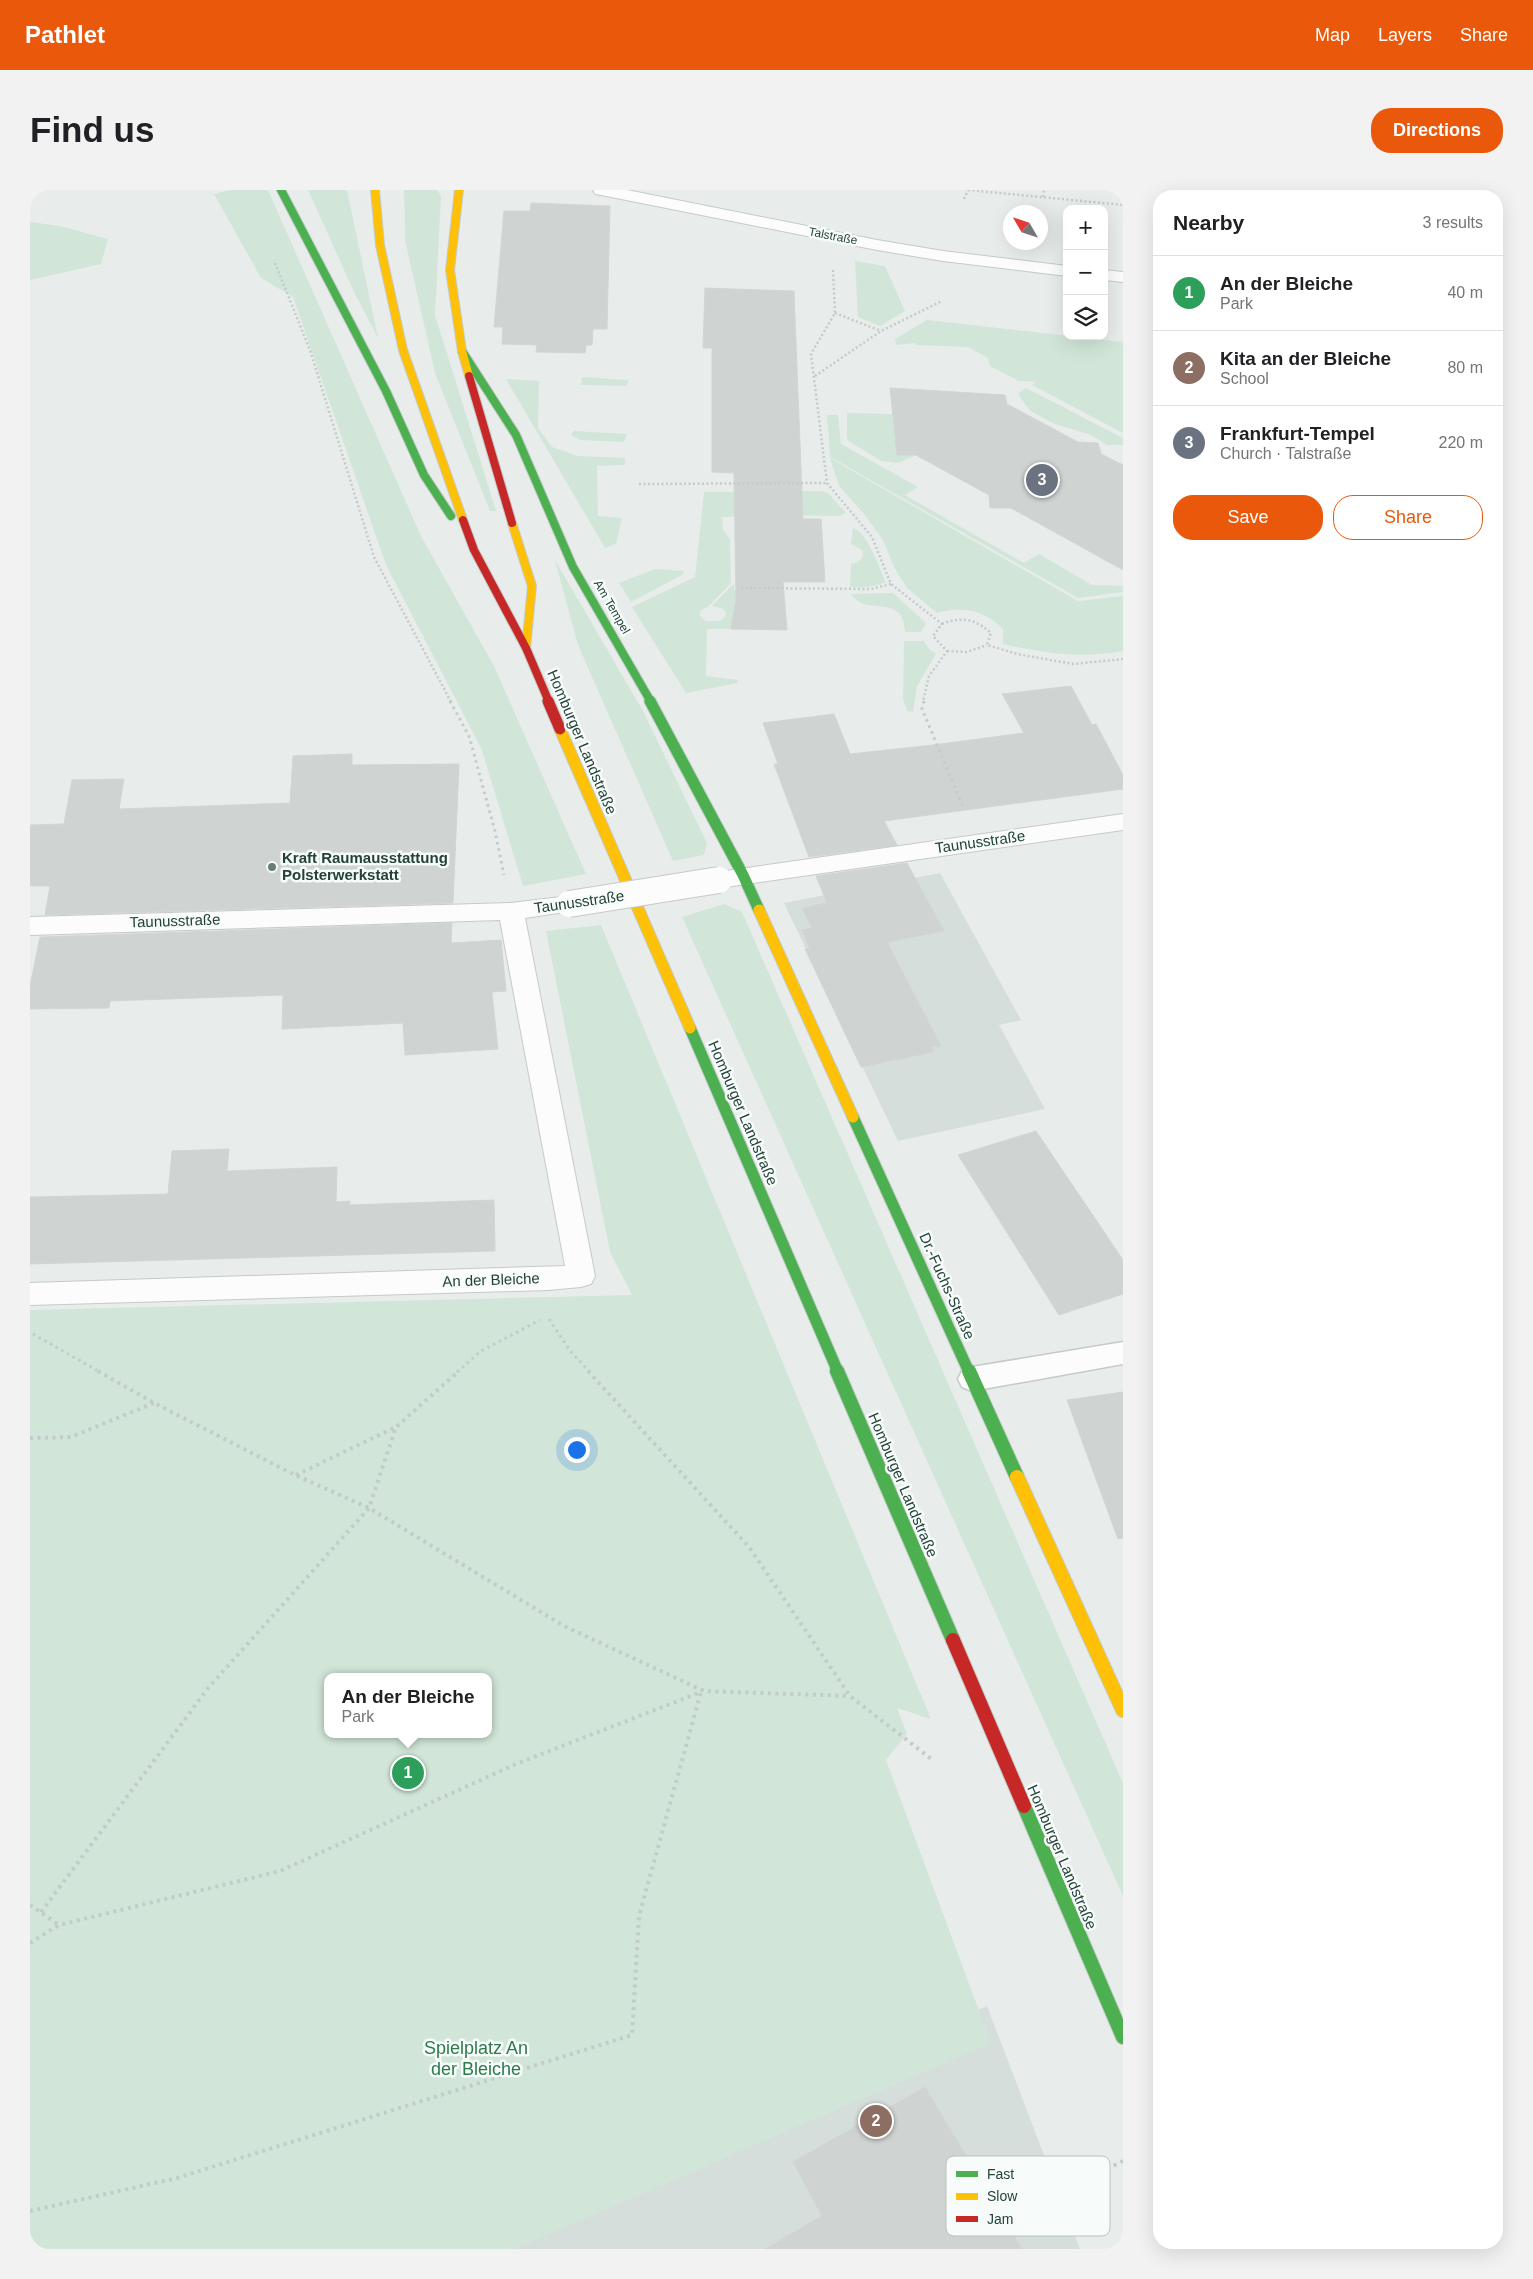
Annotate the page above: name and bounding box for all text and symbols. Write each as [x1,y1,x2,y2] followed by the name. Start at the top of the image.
[25,21,105,48] text: Pathlet
[1315,25,1350,45] text: Map
[1378,25,1432,45] text: Layers
[1460,25,1508,45] text: Share
[1371,108,1503,153] button: Directions
[30,110,154,149] text: Find us
[1003,205,1048,250] north arrow
[1063,205,1108,340] map controls
[1063,205,1108,250] button: +
[1173,211,1244,234] text: Nearby
[1423,214,1483,231] text: 3 results
[807,224,859,248] street label: Talstraße
[1063,250,1108,295] button: −
[1220,273,1353,294] text: An der Bleiche
[1185,284,1193,301] text: 1
[1447,284,1483,301] text: 40 m
[1063,295,1108,340] button: layers
[1220,295,1253,312] text: Park
[1220,348,1391,369] text: Kita an der Bleiche
[1185,359,1193,376] text: 2
[1447,359,1483,376] text: 80 m
[1220,370,1269,387] text: School
[1220,423,1375,444] text: Frankfurt-Tempel
[1185,434,1193,451] text: 3
[1439,434,1483,451] text: 220 m
[1220,445,1351,462] text: Church · Talstraße
[1026,461,1058,499] pin: 3
[1173,495,1323,540] button: Save
[1333,495,1483,540] button: Share
[591,578,633,636] street label: Am Tempel
[544,667,621,817] street label: Homburger Landstraße
[934,827,1026,856] street label: Taunusstraße
[282,849,448,883] place label: Kraft Raumausstattung Polsterwerkstatt
[266,861,278,873] marker: Kraft Raumausstattung Polsterwerkstatt
[533,887,625,916] street label: Taunusstraße
[129,910,221,931] street label: Taunusstraße
[705,1038,782,1188] street label: Homburger Landstraße
[916,1230,979,1342] street label: Dr.-Fuchs-Straße
[442,1269,540,1290] street label: An der Bleiche
[865,1410,942,1560] street label: Homburger Landstraße
[564,1437,590,1463] your location
[324,1673,492,1738] popup
[341,1686,475,1707] text: An der Bleiche
[341,1708,374,1725] text: Park
[392,1754,424,1792] pin: 1
[1024,1782,1101,1932] street label: Homburger Landstraße
[424,2038,528,2079] park label: Spielplatz An der Bleiche
[860,2102,892,2140] pin: 2
[946,2156,1110,2236] legend
[987,2166,1014,2182] text: Fast
[987,2188,1018,2204] text: Slow
[987,2211,1013,2227] text: Jam

